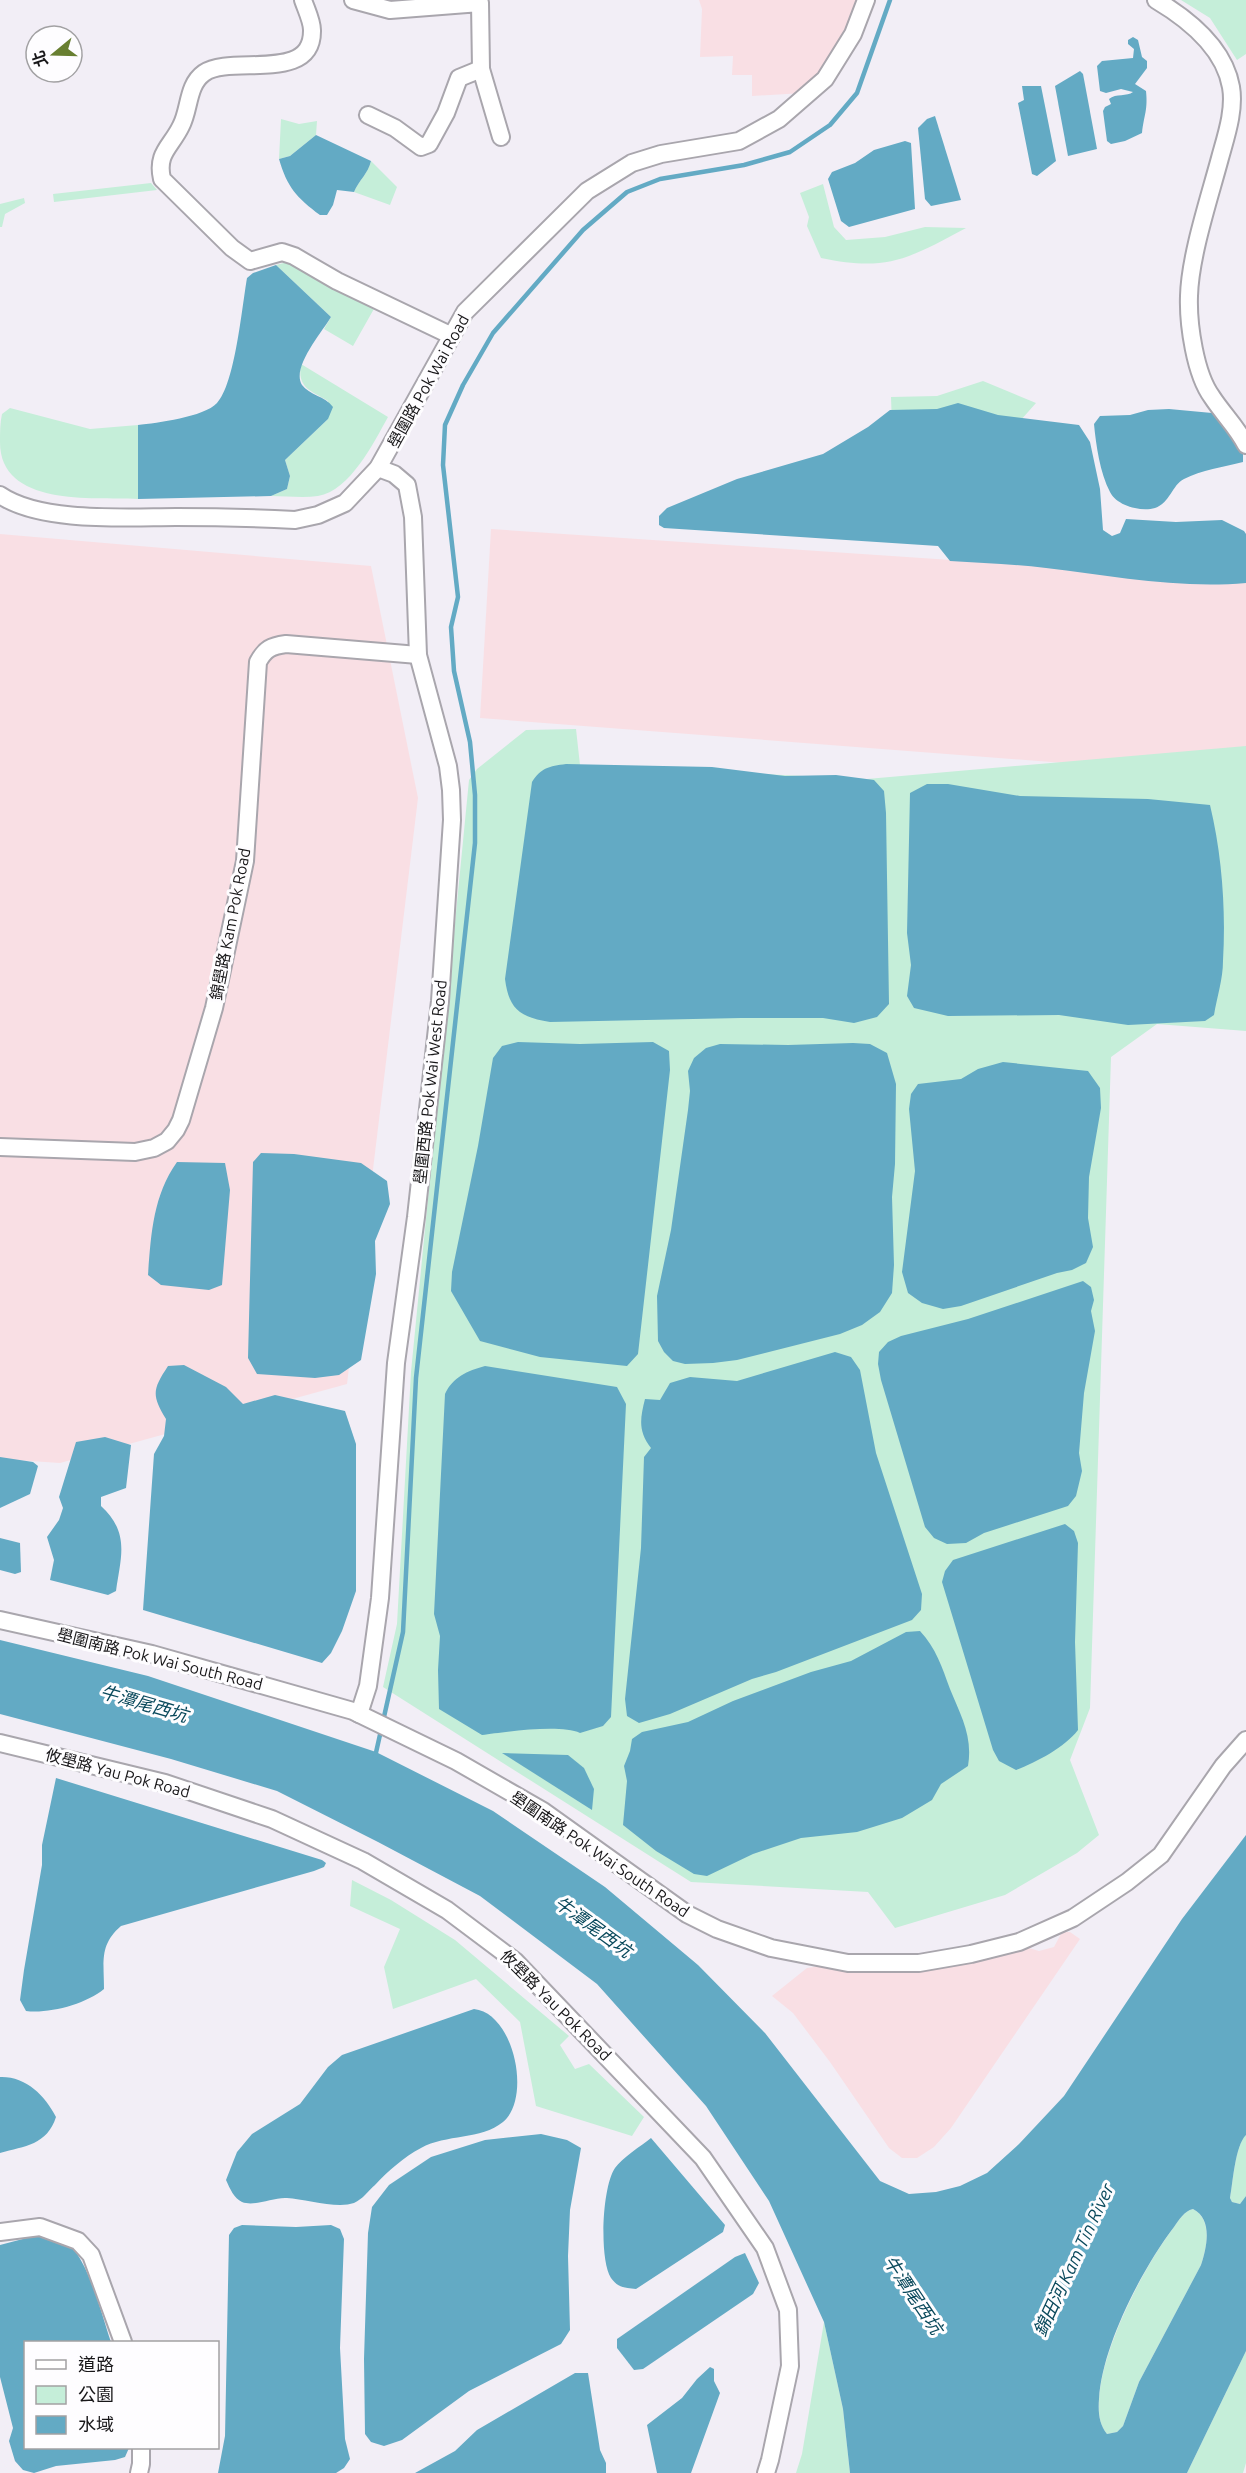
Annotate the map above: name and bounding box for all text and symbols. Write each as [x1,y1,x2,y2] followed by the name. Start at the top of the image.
[24,24,84,84] north arrow
[29,48,51,69] text: 北
[384,311,472,451] street label: 壆圍路 Pok Wai Road
[206,846,254,1002] street label: 錦壆路 Kam Pok Road
[410,979,450,1185] street label: 壆圍西路 Pok Wai West Road
[55,1625,265,1693] street label: 壆圍南路 Pok Wai South Road
[98,1681,193,1726] water label: 牛潭尾西坑
[44,1745,192,1801] street label: 攸壆路 Yau Pok Road
[507,1787,693,1921] street label: 壆圍南路 Pok Wai South Road
[551,1892,638,1962] water label: 牛潭尾西坑
[497,1946,615,2064] street label: 攸壆路 Yau Pok Road
[1029,2179,1118,2339] water label: 錦田河 Kam Tin River
[880,2252,949,2340] water label: 牛潭尾西坑
[24,2341,219,2449] legend
[78,2354,114,2374] text: 道路
[78,2384,114,2404] text: 公園
[78,2414,114,2434] text: 水域

